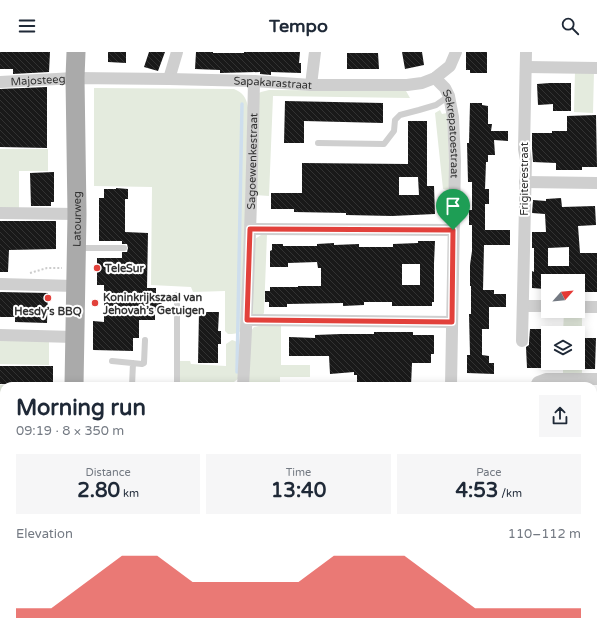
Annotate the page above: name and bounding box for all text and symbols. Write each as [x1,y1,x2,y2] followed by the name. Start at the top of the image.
[16,15,38,37] icon: menu
[269,15,328,37] text: Tempo
[559,15,581,37] icon: search
[10,73,66,88] street label: Majosteeg
[233,75,313,92] street label: Sapakarastraat
[440,87,461,178] street label: Sekrepatoestraat
[245,113,260,210] street label: Sagoewenkestraat
[518,142,531,216] street label: Frigiterestraat
[436,189,470,230] pin
[70,191,84,247] street label: Latourweg
[442,195,464,217] icon: arrive
[104,262,144,275] place label: TeleSur
[92,263,102,273] marker: TeleSur
[541,274,585,318] north arrow
[541,274,585,370] map controls
[102,291,205,318] place label: Koninkrijkszaal van Jehovah’s Getuigen
[43,293,53,303] marker: Hesdy’s BBQ
[90,298,100,308] marker: Koninkrijkszaal van Jehovah’s Getuigen
[14,305,82,319] place label: Hesdy’s BBQ
[541,326,585,370] button: layers
[16,395,146,421] text: Morning run
[539,395,581,437] button: share
[16,423,124,439] text: 09:19 · 8 × 350 m
[86,466,131,479] text: Distance
[286,466,311,479] text: Time
[476,466,501,479] text: Pace
[77,479,120,503] text: 2.80
[271,479,326,503] text: 13:40
[455,479,498,503] text: 4:53
[120,487,139,500] text: km
[498,487,522,500] text: /km
[16,526,73,542] text: Elevation
[508,526,581,542] text: 110–112 m

